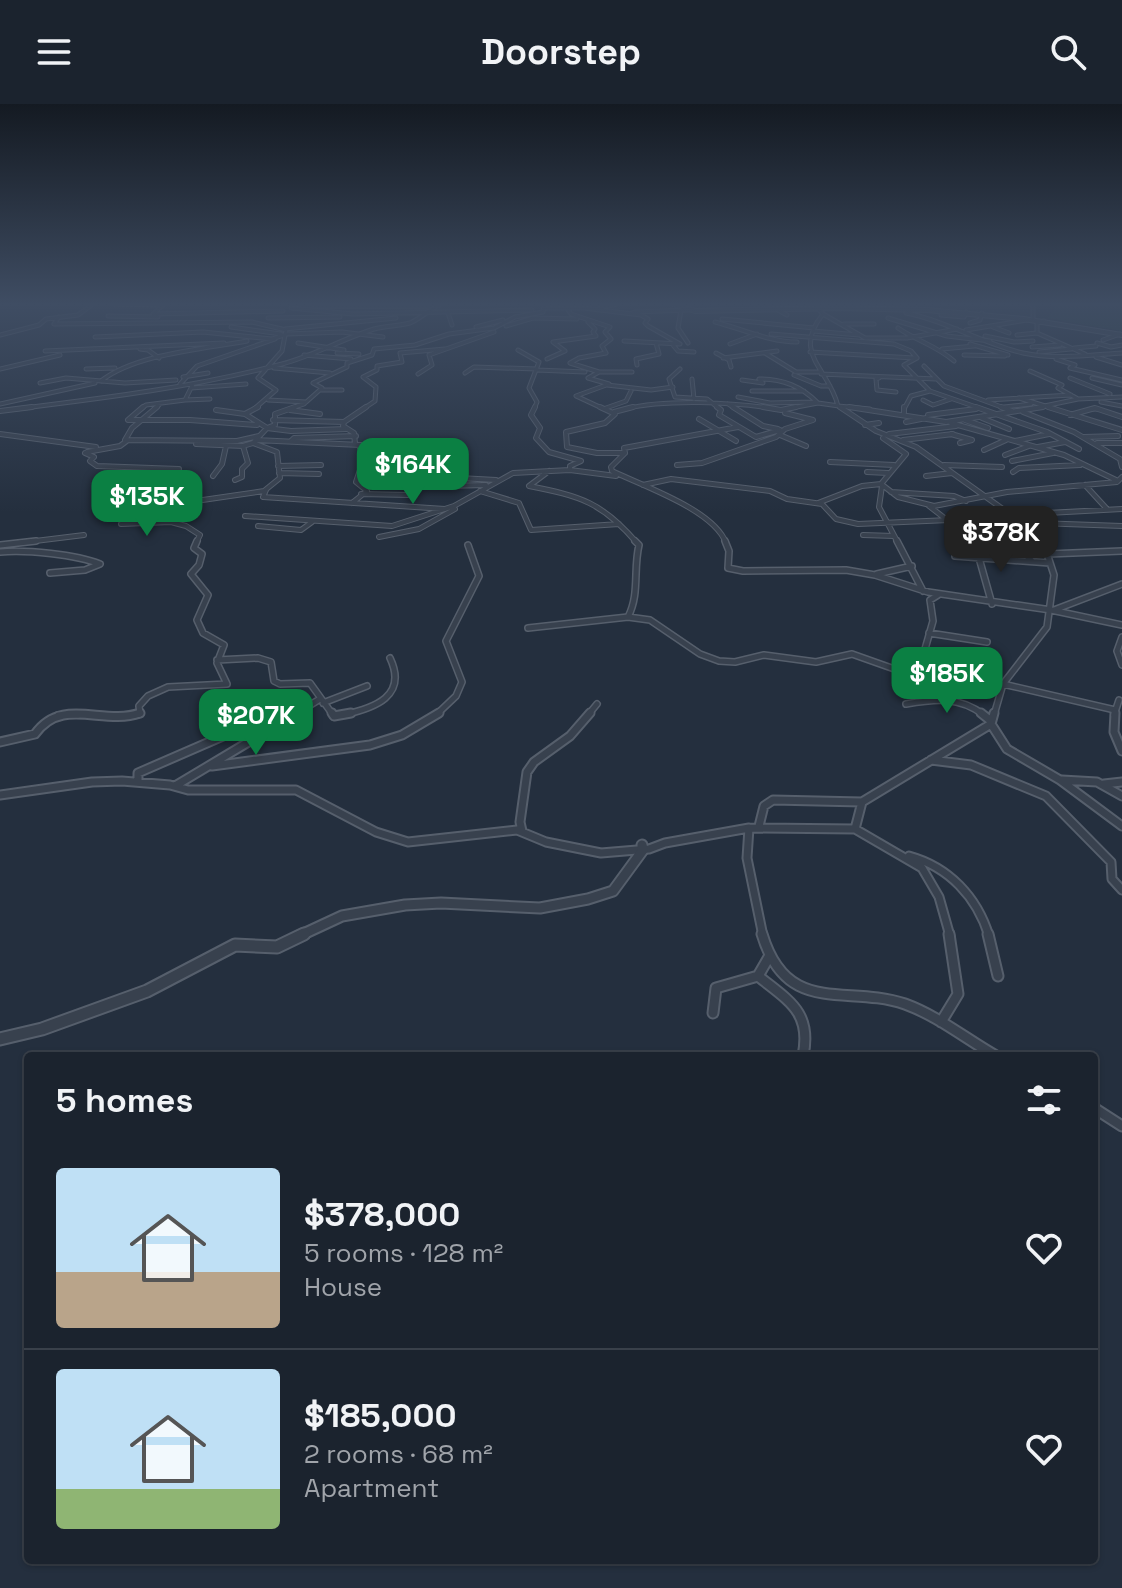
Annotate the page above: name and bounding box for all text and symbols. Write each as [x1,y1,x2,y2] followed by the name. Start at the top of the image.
[481,29,641,75] text: Doorstep
[32,30,76,74] icon: menu
[1046,30,1090,74] icon: search
[357,438,469,506] pin: $164K
[375,447,451,481] text: $164K
[91,470,203,538] pin: $135K
[109,479,185,513] text: $135K
[945,506,1057,574] pin: $378K
[962,515,1040,549] text: $378K
[891,647,1003,715] pin: $185K
[910,656,984,690] text: $185K
[200,689,312,757] pin: $207K
[217,698,295,732] text: $207K
[1022,1078,1066,1122] icon: filters
[56,1079,193,1122] text: 5 homes
[304,1193,460,1236] text: $378,000
[120,1200,216,1296] icon: home
[1022,1226,1066,1270] icon: heart
[304,1236,503,1270] text: 5 rooms · 128 m²
[304,1270,382,1304] text: House
[304,1394,456,1437] text: $185,000
[120,1401,216,1497] icon: home
[1022,1427,1066,1471] icon: heart
[304,1437,493,1471] text: 2 rooms · 68 m²
[304,1471,439,1505] text: Apartment

